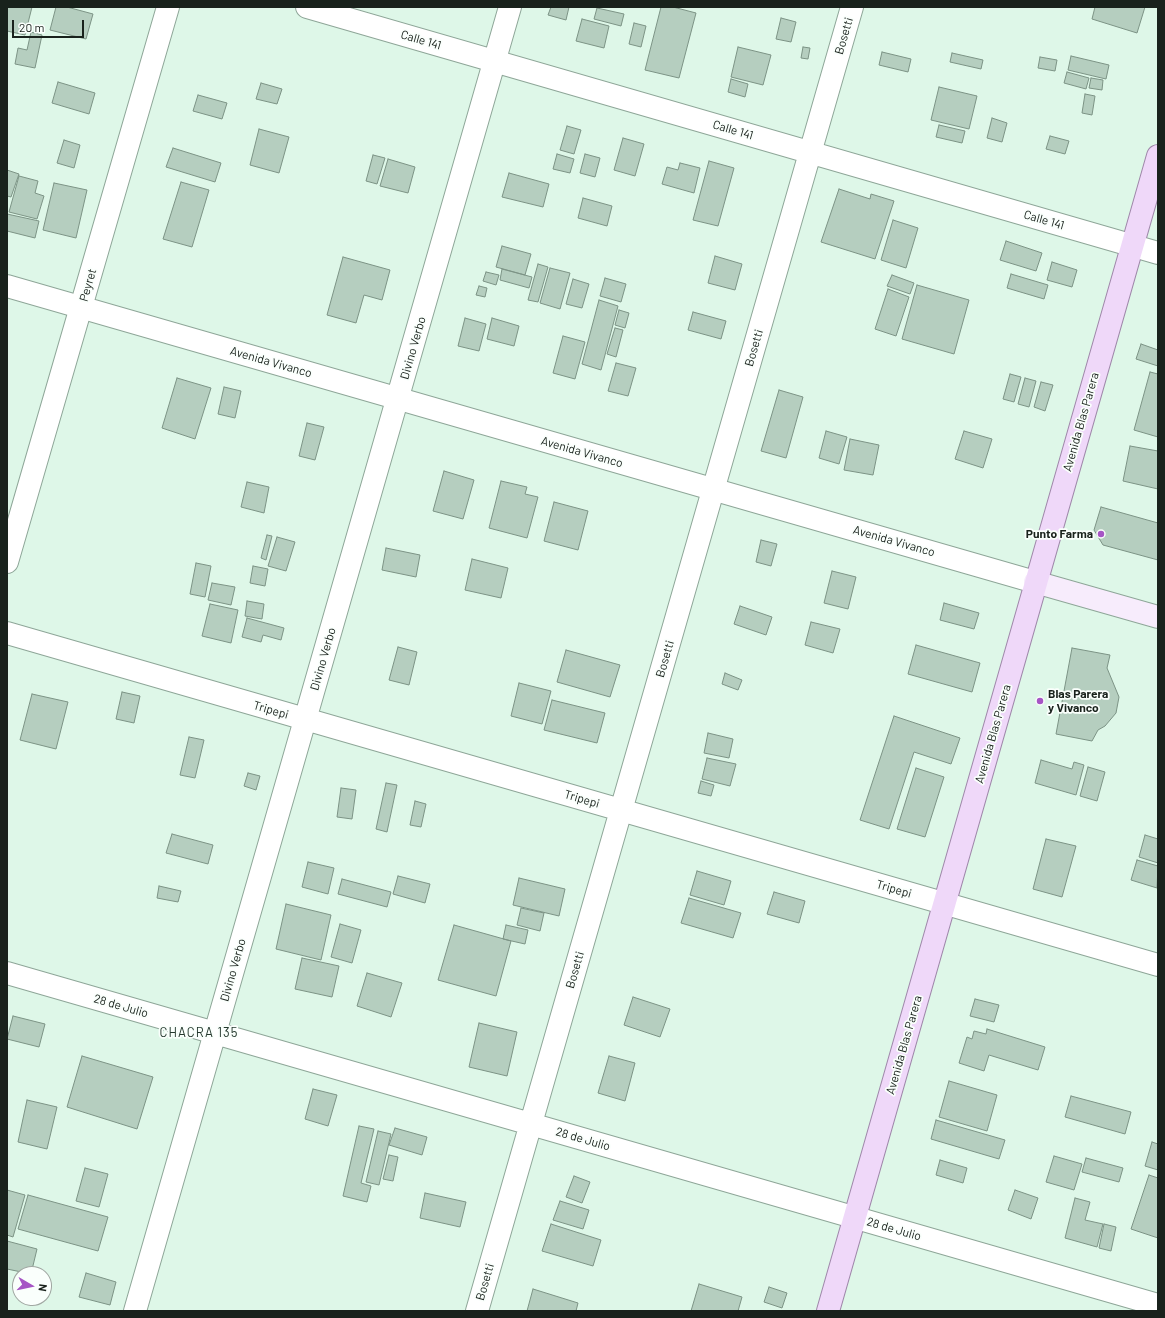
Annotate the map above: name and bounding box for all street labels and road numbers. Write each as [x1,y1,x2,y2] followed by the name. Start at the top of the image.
[832,16,856,56] street label: Bosetti
[399,27,443,53] street label: Calle 141
[711,117,755,143] street label: Calle 141
[1022,207,1066,233] street label: Calle 141
[76,267,100,303] street label: Peyret
[397,315,429,381] street label: Divino Verbo
[742,328,766,368] street label: Bosetti
[228,343,314,381] street label: Avenida Vivanco
[1060,371,1102,473] street label: Avenida Blas Parera
[539,433,625,471] street label: Avenida Vivanco
[851,522,937,560] street label: Avenida Vivanco
[307,626,339,692] street label: Divino Verbo
[653,639,677,679] street label: Bosetti
[972,683,1014,785] street label: Avenida Blas Parera
[252,698,290,722] street label: Tripepi
[563,787,601,811] street label: Tripepi
[875,877,913,901] street label: Tripepi
[217,937,249,1003] street label: Divino Verbo
[563,950,587,990] street label: Bosetti
[92,991,150,1021] street label: 28 de Julio
[883,994,925,1096] street label: Avenida Blas Parera
[554,1124,612,1154] street label: 28 de Julio
[865,1214,923,1244] street label: 28 de Julio
[473,1262,497,1302] street label: Bosetti

